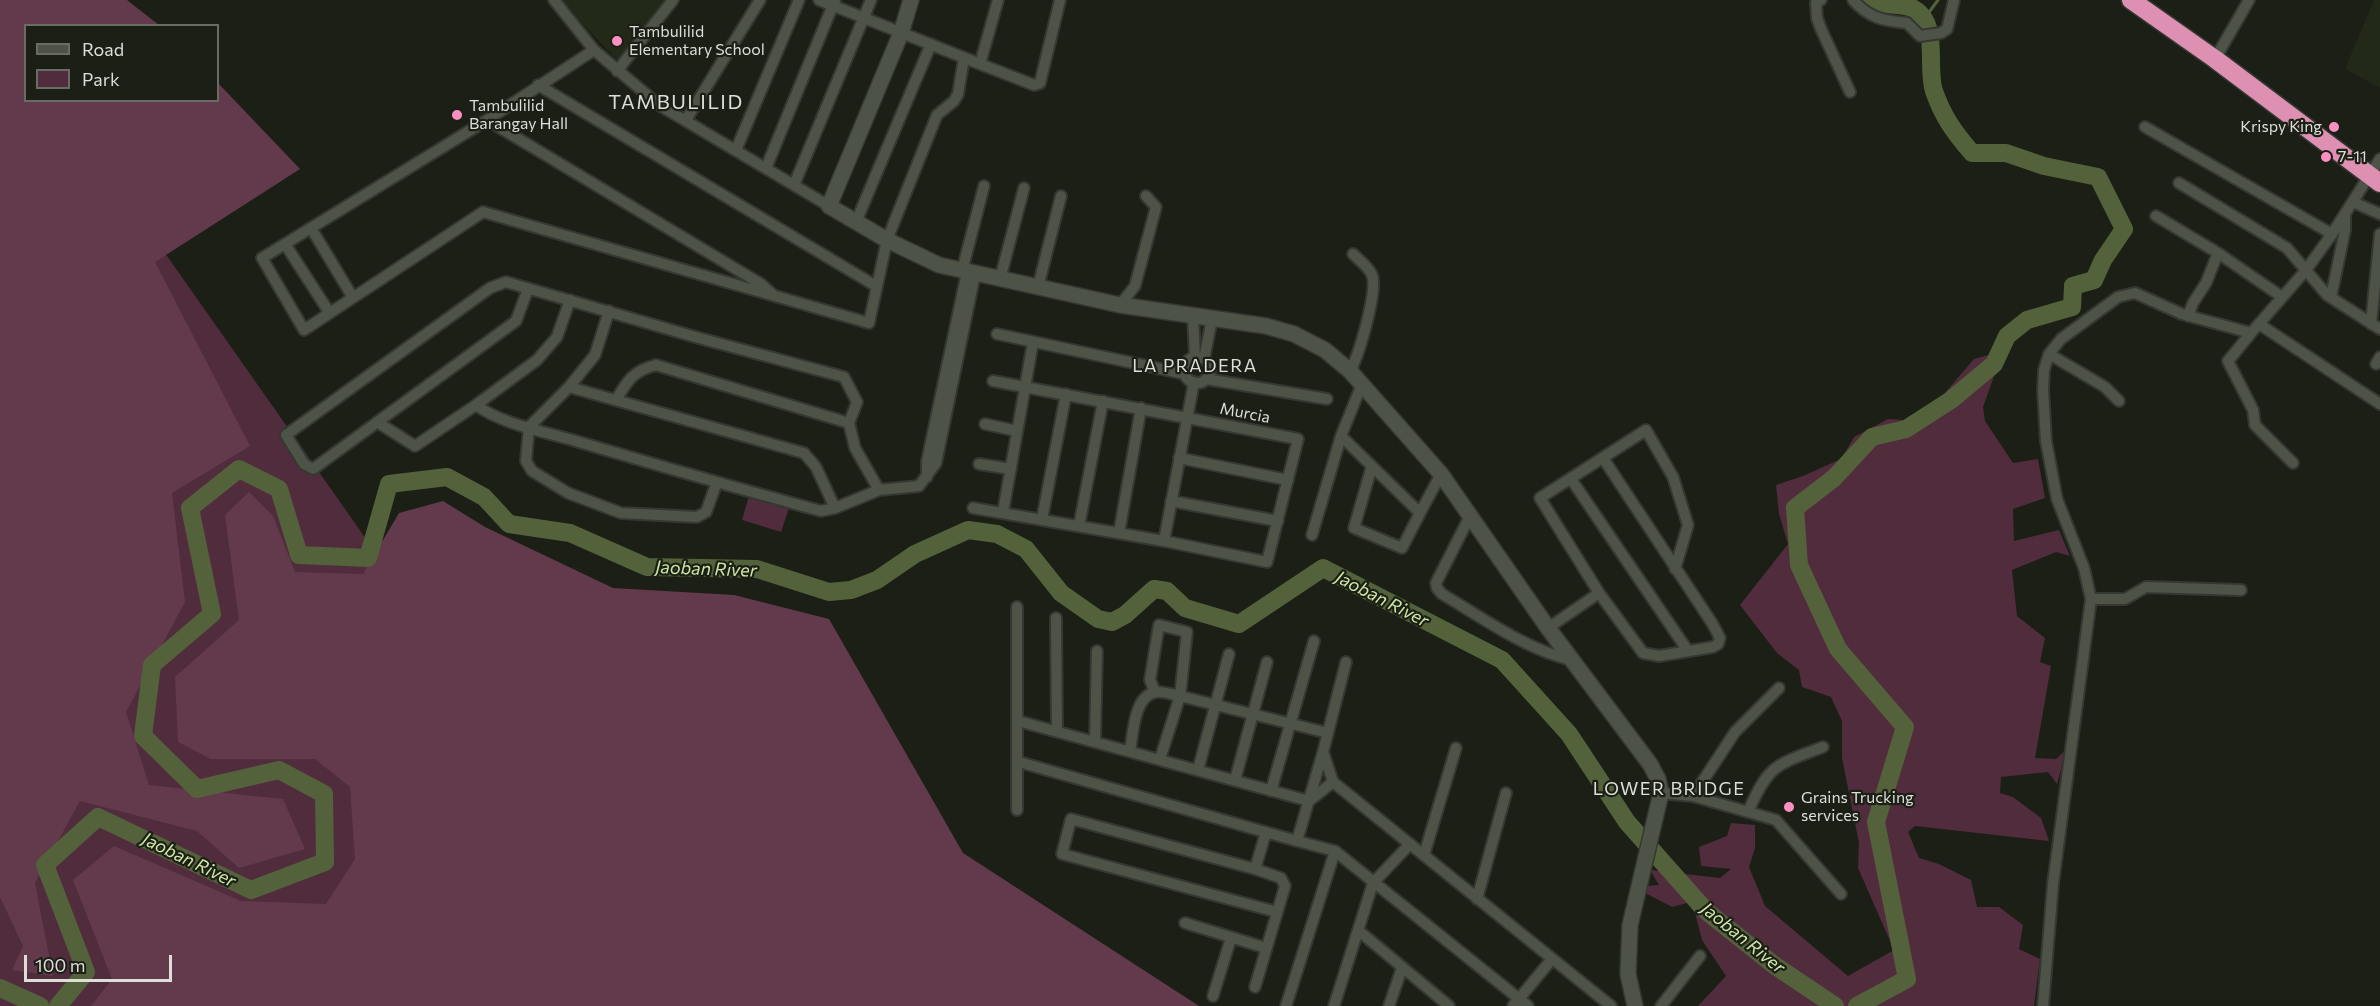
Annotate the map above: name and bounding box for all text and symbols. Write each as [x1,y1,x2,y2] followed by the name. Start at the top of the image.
[629,22,765,60] place label: Tambulilid Elementary School
[24,24,219,102] legend
[610,34,624,48] marker: Tambulilid Elementary School
[82,38,124,60] text: Road
[82,68,120,90] text: Park
[608,90,744,114] district label: TAMBULILID
[469,96,568,134] place label: Tambulilid Barangay Hall
[450,108,464,122] marker: Tambulilid Barangay Hall
[2240,117,2322,137] place label: Krispy King
[2327,120,2341,134] marker: Krispy King
[2338,147,2367,167] place label: 7-11
[2319,150,2333,164] marker: 7-11
[1132,355,1258,377] district label: LA PRADERA
[1218,399,1272,427] street label: Murcia
[655,556,757,582] water label: Jaoban River
[1332,566,1432,632] water label: Jaoban River
[1593,778,1745,800] district label: LOWER BRIDGE
[1801,788,1914,826] place label: Grains Trucking services
[1782,800,1796,814] marker: Grains Trucking services
[139,828,239,892] water label: Jaoban River
[1697,898,1789,978] water label: Jaoban River
[27,943,176,981] scale bar
[35,954,85,976] text: 100 m

